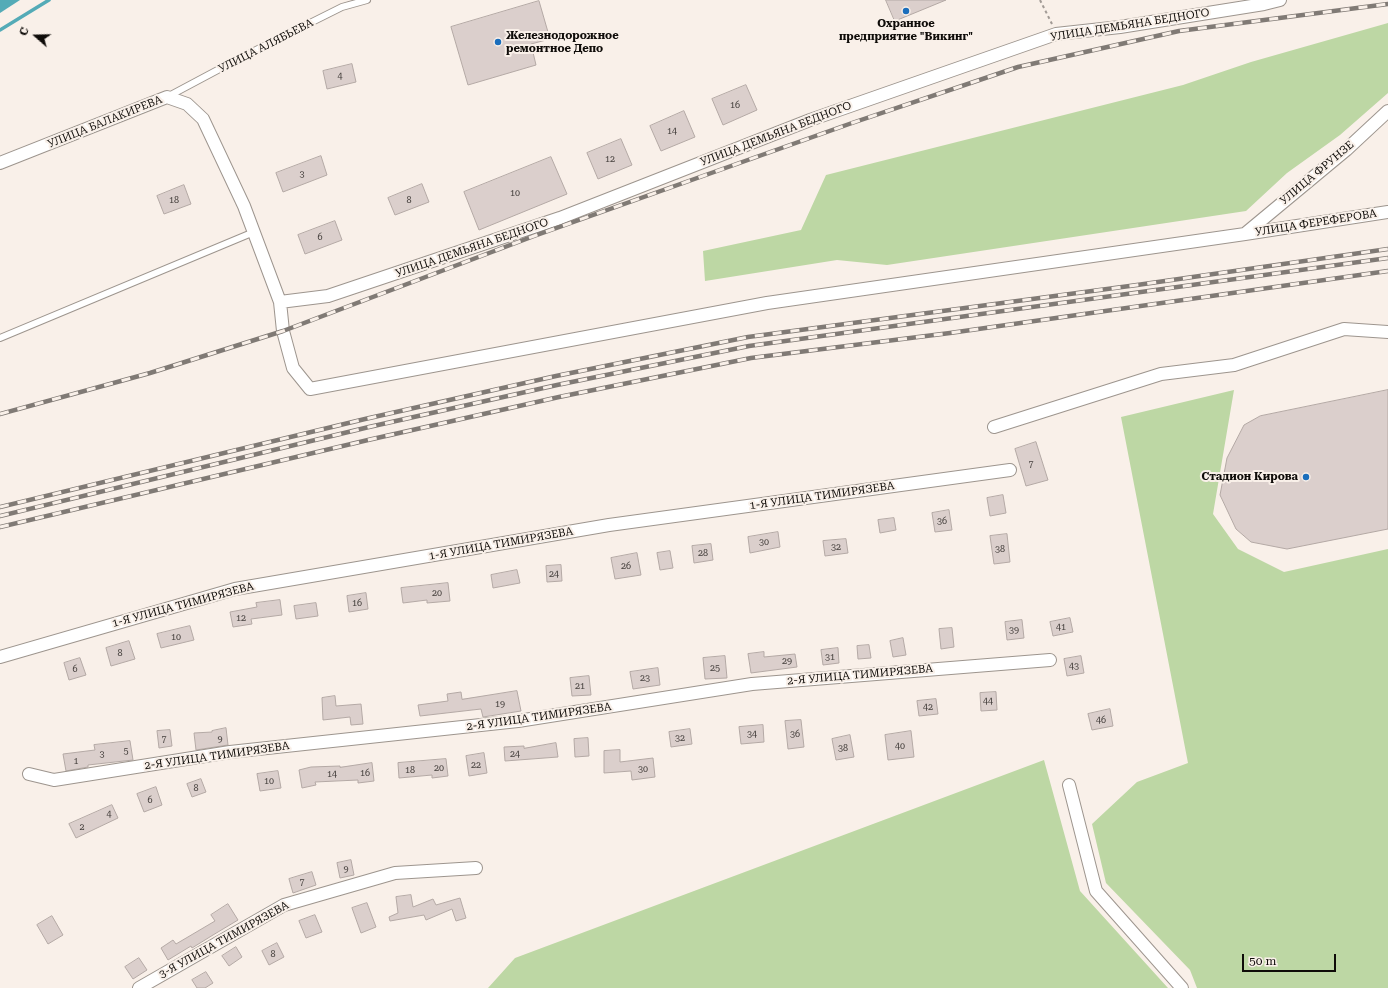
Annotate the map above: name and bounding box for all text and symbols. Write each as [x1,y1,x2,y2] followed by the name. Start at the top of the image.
[901,6,911,16] marker: Охранное предприятие "Викинг"
[1050,6,1210,44] street label: УЛИЦА ДЕМЬЯНА БЕДНОГО
[16,16,56,56] north arrow
[216,16,316,76] street label: УЛИЦА АЛЯБЬЕВА
[839,17,973,43] place label: Охранное предприятие "Викинг"
[17,26,32,38] text: С
[506,29,619,55] place label: Железнодорожное ремонтное Депо
[493,37,503,47] marker: Железнодорожное ремонтное Депо
[337,71,343,81] house number: 4
[46,93,164,151] street label: УЛИЦА БАЛАКИРЕВА
[699,99,853,169] street label: УЛИЦА ДЕМЬЯНА БЕДНОГО
[730,100,740,110] house number: 16
[667,126,677,136] house number: 14
[1277,138,1357,208] street label: УЛИЦА ФРУНЗЕ
[605,154,615,164] house number: 12
[299,169,305,179] house number: 3
[510,188,520,198] house number: 10
[169,195,179,205] house number: 18
[406,195,412,205] house number: 8
[1254,207,1378,239] street label: УЛИЦА ФЕРЕФЕРОВА
[394,216,550,280] street label: УЛИЦА ДЕМЬЯНА БЕДНОГО
[317,232,323,242] house number: 6
[1028,459,1034,469] house number: 7
[1201,470,1298,484] place label: Стадион Кирова
[1301,472,1311,482] marker: Стадион Кирова
[749,479,895,513] street label: 1-Я УЛИЦА ТИМИРЯЗЕВА
[937,516,947,526] house number: 36
[428,525,574,563] street label: 1-Я УЛИЦА ТИМИРЯЗЕВА
[759,537,769,547] house number: 30
[831,542,841,552] house number: 32
[995,544,1005,554] house number: 38
[698,548,708,558] house number: 28
[621,561,631,571] house number: 26
[549,569,559,579] house number: 24
[111,580,255,630] street label: 1-Я УЛИЦА ТИМИРЯЗЕВА
[432,588,442,598] house number: 20
[352,598,362,608] house number: 16
[236,613,246,623] house number: 12
[1056,622,1066,632] house number: 41
[1009,625,1019,635] house number: 39
[171,632,181,642] house number: 10
[117,648,123,658] house number: 8
[825,652,835,662] house number: 31
[782,656,792,666] house number: 29
[1069,661,1079,671] house number: 43
[787,662,933,688] street label: 2-Я УЛИЦА ТИМИРЯЗЕВА
[710,663,720,673] house number: 25
[72,664,78,674] house number: 6
[640,673,650,683] house number: 23
[575,681,585,691] house number: 21
[983,696,993,706] house number: 44
[495,699,505,709] house number: 19
[466,700,612,734] street label: 2-Я УЛИЦА ТИМИРЯЗЕВА
[923,702,933,712] house number: 42
[1096,715,1106,725] house number: 46
[747,729,757,739] house number: 34
[790,729,800,739] house number: 36
[675,733,685,743] house number: 32
[161,734,167,744] house number: 7
[217,734,223,744] house number: 9
[144,739,290,773] street label: 2-Я УЛИЦА ТИМИРЯЗЕВА
[895,741,905,751] house number: 40
[838,743,848,753] house number: 38
[123,746,129,756] house number: 5
[99,749,105,759] house number: 3
[510,749,520,759] house number: 24
[73,756,79,766] house number: 1
[471,760,481,770] house number: 22
[434,763,444,773] house number: 20
[638,764,648,774] house number: 30
[405,765,415,775] house number: 18
[360,768,370,778] house number: 16
[327,769,337,779] house number: 14
[264,776,274,786] house number: 10
[193,783,199,793] house number: 8
[147,795,153,805] house number: 6
[106,809,112,819] house number: 4
[79,822,85,832] house number: 2
[343,864,349,874] house number: 9
[299,877,305,887] house number: 7
[157,899,291,981] street label: 3-Я УЛИЦА ТИМИРЯЗЕВА
[1244,946,1338,972] scale bar
[270,949,276,959] house number: 8
[1249,954,1276,968] text: 50 m

